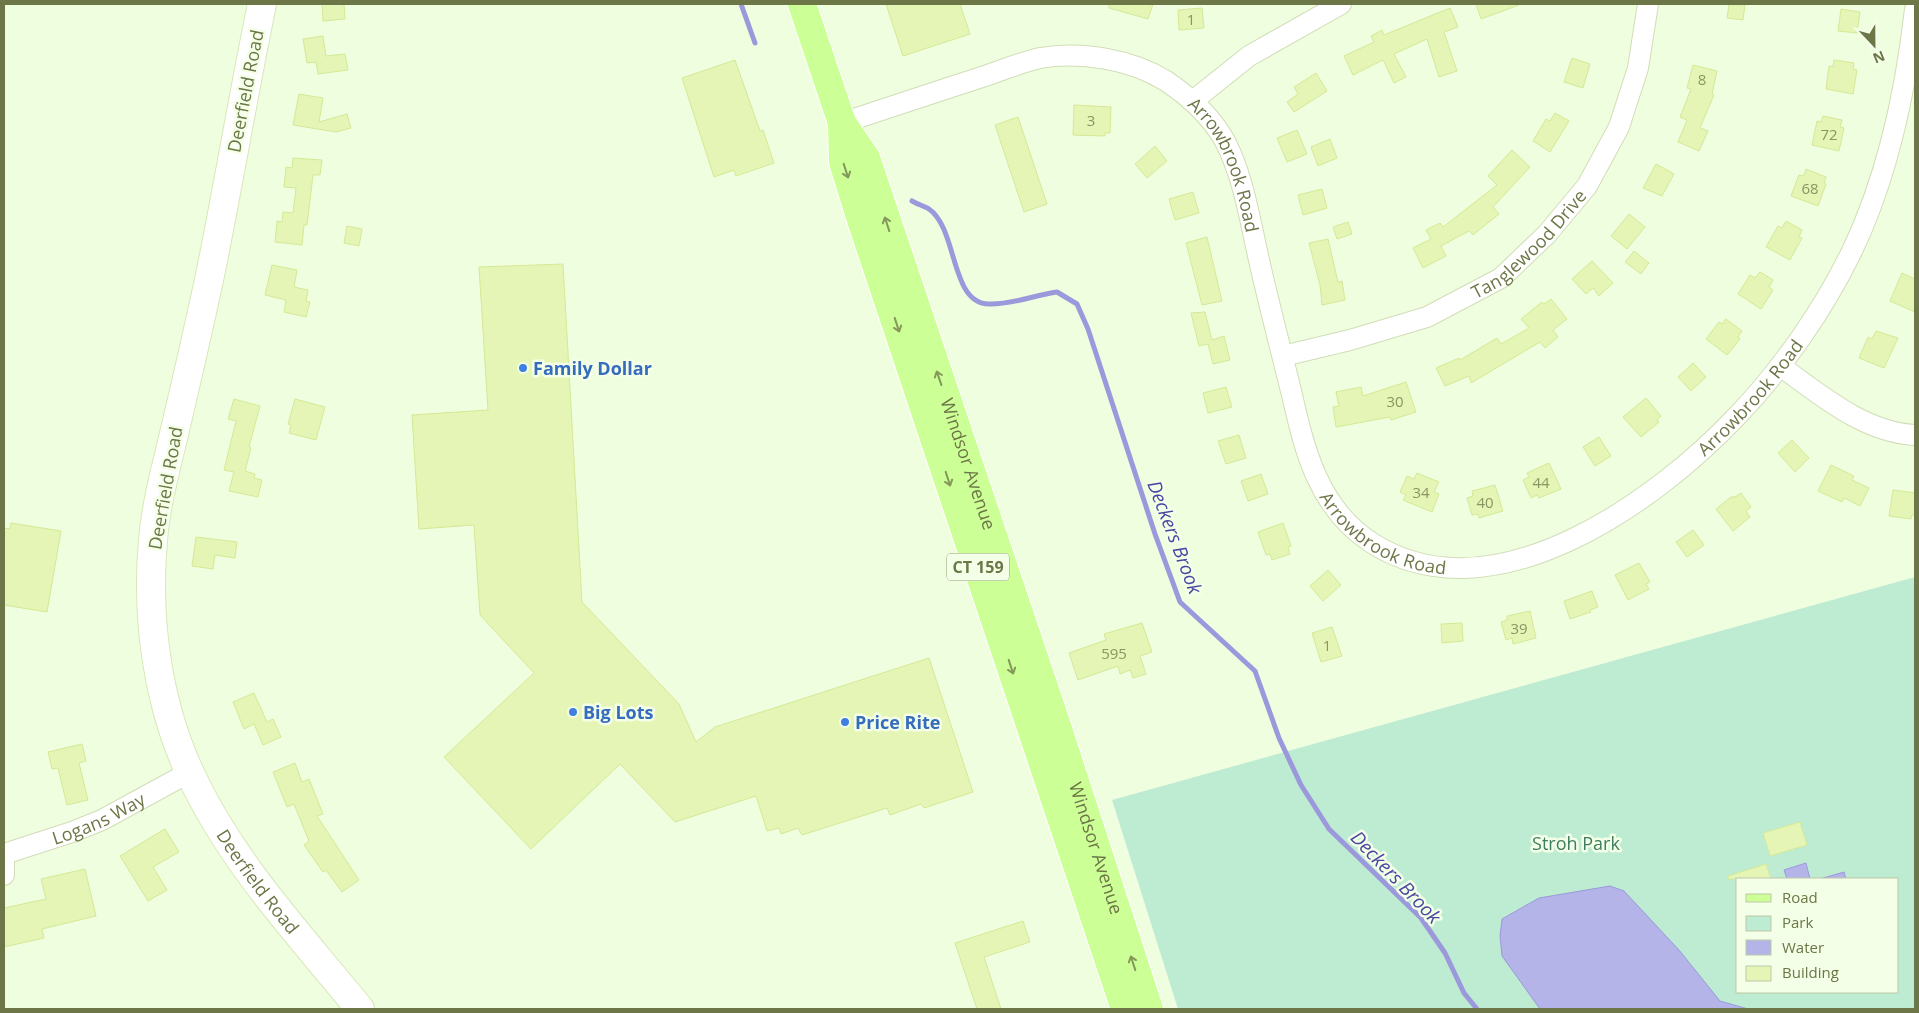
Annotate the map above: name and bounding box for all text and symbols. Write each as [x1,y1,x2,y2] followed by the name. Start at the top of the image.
[1187,9,1195,29] house number: 1
[1849,20,1899,70] north arrow
[221,28,269,154] street label: Deerfield Road
[1870,47,1888,68] text: N
[1698,69,1706,89] house number: 8
[1183,92,1265,234] street label: Arrowbrook Road
[1087,110,1095,130] house number: 3
[1820,124,1838,144] house number: 72
[842,162,851,178] one-way arrow
[1801,178,1819,198] house number: 68
[1467,184,1591,304] street label: Tanglewood Drive
[882,216,892,232] one-way arrow
[893,317,902,332] one-way arrow
[1692,334,1808,461] street label: Arrowbrook Road
[533,356,652,380] place label: Family Dollar
[517,362,529,374] marker: Family Dollar
[934,371,943,386] one-way arrow
[1386,391,1404,411] house number: 30
[936,395,1002,533] street label: Windsor Avenue
[142,425,188,551] street label: Deerfield Road
[944,471,954,487] one-way arrow
[1532,472,1550,492] house number: 44
[1141,476,1209,598] water label: Deckers Brook
[1412,482,1430,502] house number: 34
[1315,487,1447,579] street label: Arrowbrook Road
[1476,492,1494,512] house number: 40
[947,554,1009,580] road number: CT 159
[1510,618,1528,638] house number: 39
[1323,635,1331,655] house number: 1
[1101,643,1127,663] house number: 595
[1006,658,1016,674] one-way arrow
[583,700,654,724] place label: Big Lots
[567,706,579,718] marker: Big Lots
[855,710,940,734] place label: Price Rite
[839,716,851,728] marker: Price Rite
[1064,779,1129,917] street label: Windsor Avenue
[49,786,150,850] street label: Logans Way
[211,825,305,939] street label: Deerfield Road
[1345,825,1447,930] water label: Deckers Brook
[1532,831,1620,855] park label: Stroh Park
[1736,878,1899,993] legend
[1782,887,1818,907] text: Road
[1782,912,1813,932] text: Park
[1782,937,1824,957] text: Water
[1128,956,1137,971] one-way arrow
[1782,962,1839,982] text: Building

